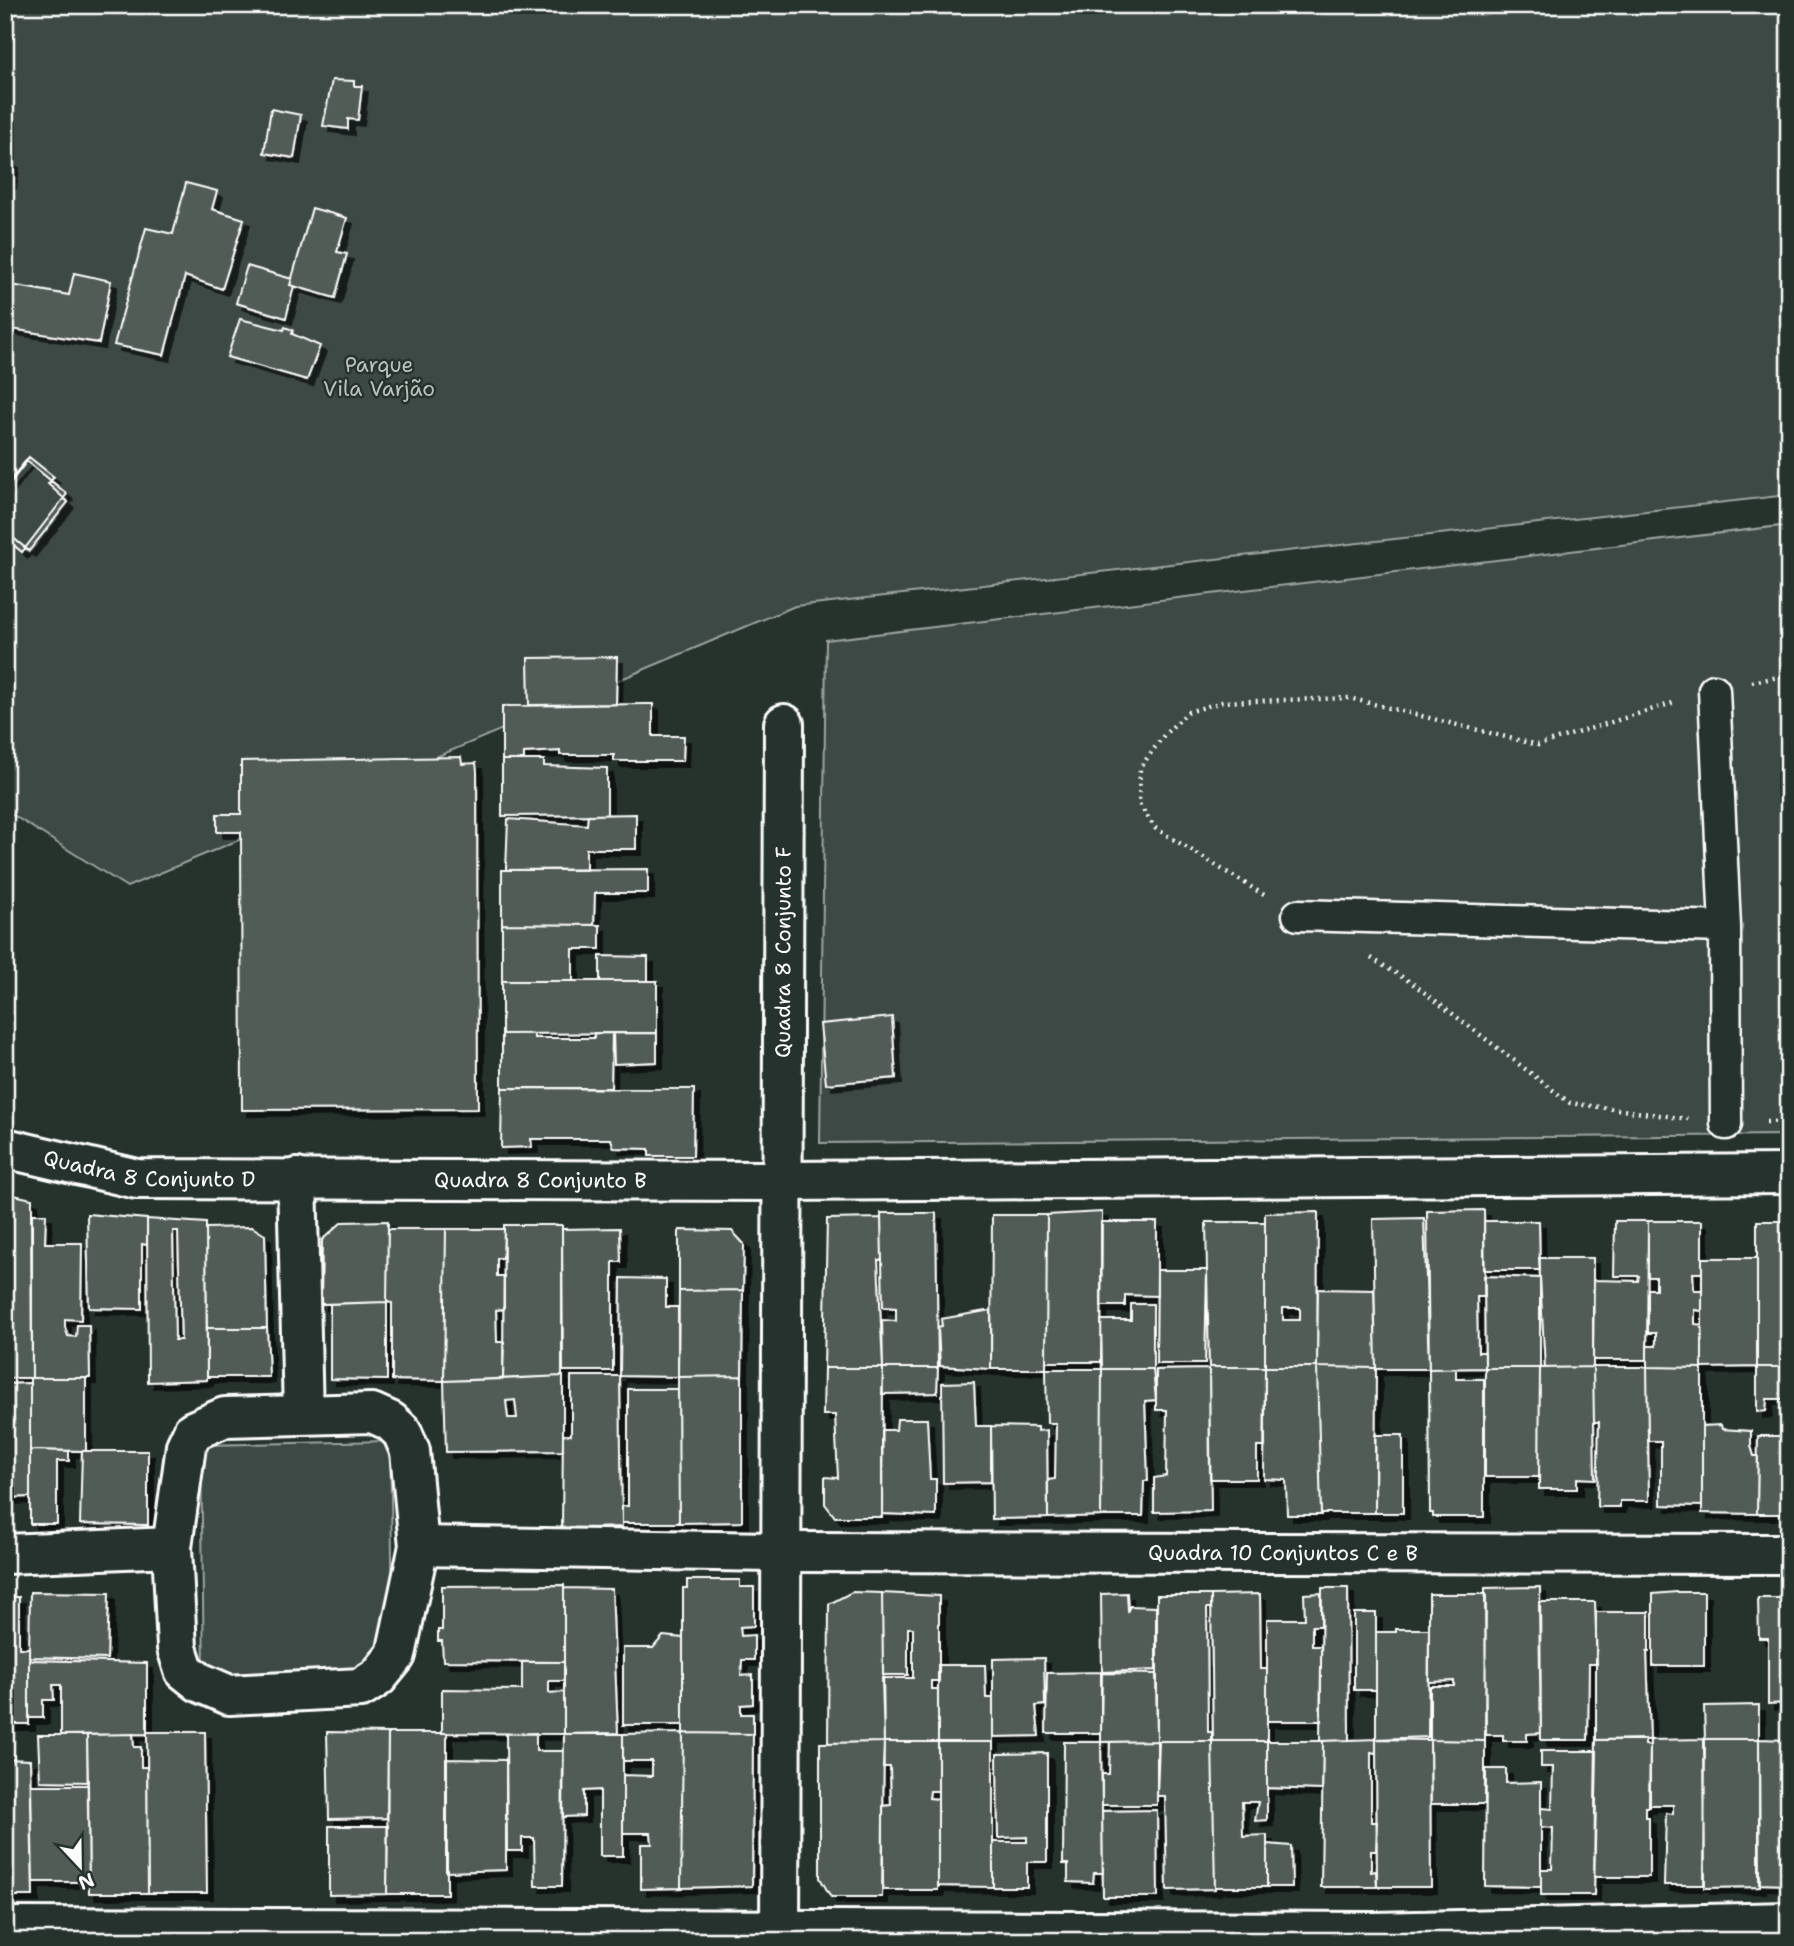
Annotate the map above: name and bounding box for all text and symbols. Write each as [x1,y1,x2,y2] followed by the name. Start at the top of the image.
[323,351,435,403] park label: Parque Vila Varjão
[769,846,798,1058] street label: Quadra 8 Conjunto F
[41,1144,255,1193] street label: Quadra 8 Conjunto D
[434,1166,647,1195] street label: Quadra 8 Conjunto B
[1148,1539,1418,1567] street label: Quadra 10 Conjuntos C e B
[46,1830,116,1900] north arrow
[75,1867,98,1896] text: N

